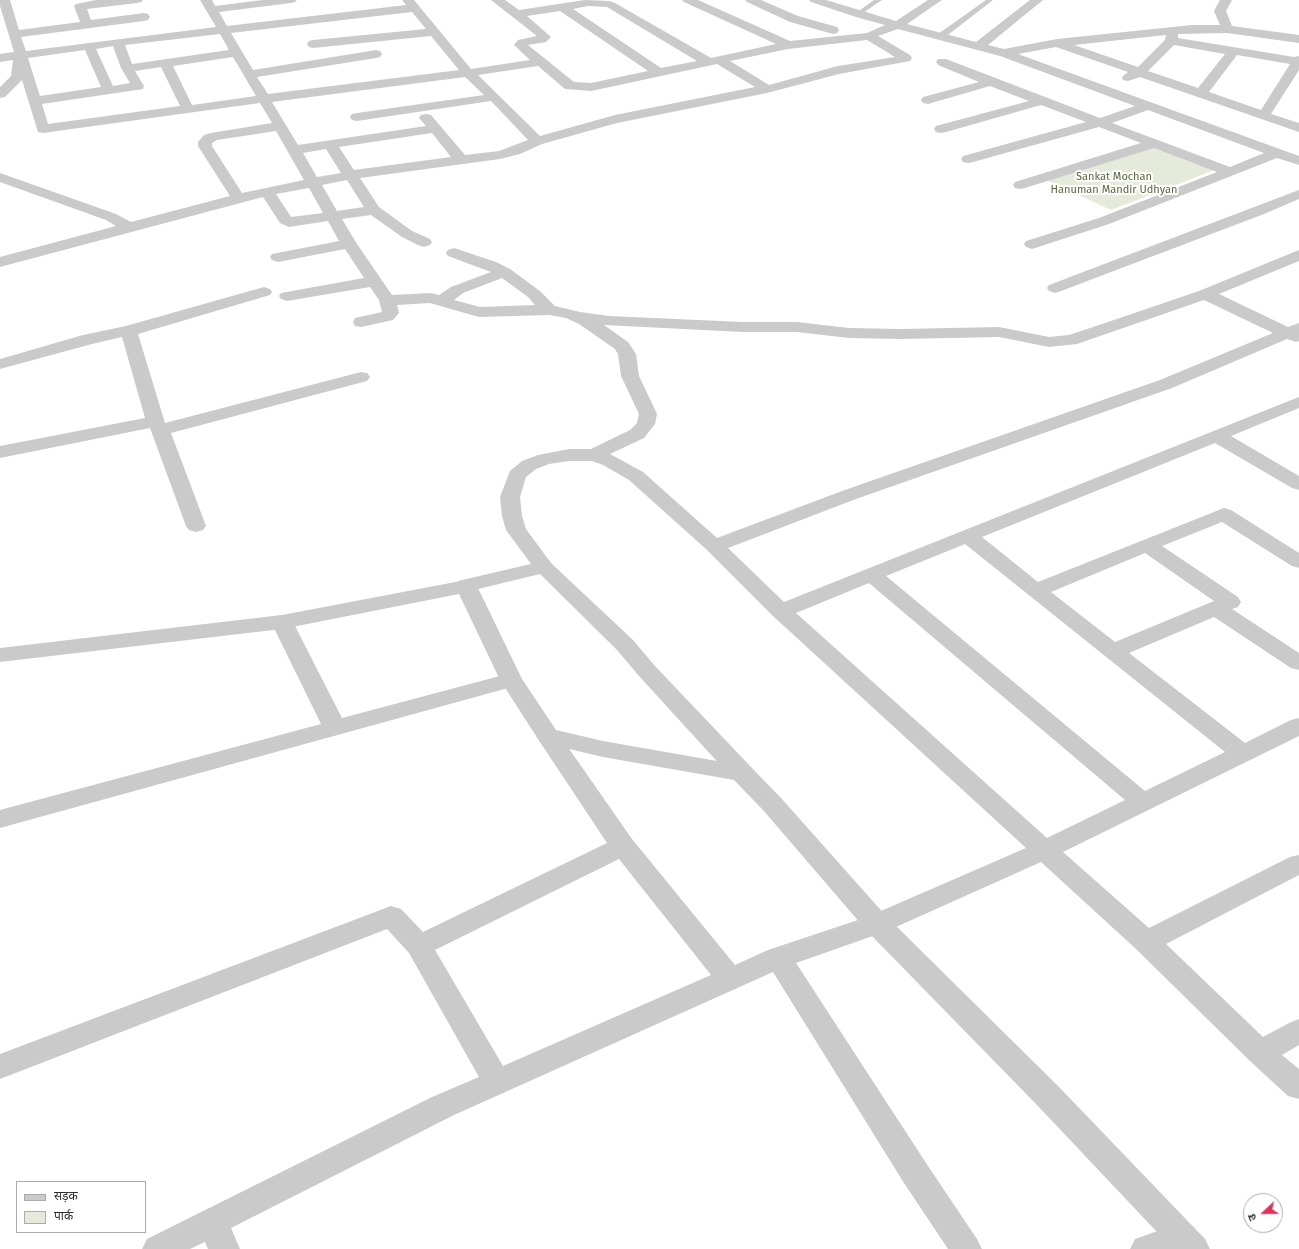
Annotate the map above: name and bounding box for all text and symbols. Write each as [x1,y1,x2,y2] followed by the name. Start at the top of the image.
[1051,170,1177,196] park label: Sankat Mochan Hanuman Mandir Udhyan
[16,1181,146,1233] legend
[54,1189,78,1203] text: सड़क
[1243,1193,1283,1233] north arrow
[54,1209,73,1223] text: पार्क
[1245,1212,1260,1223] text: उ

